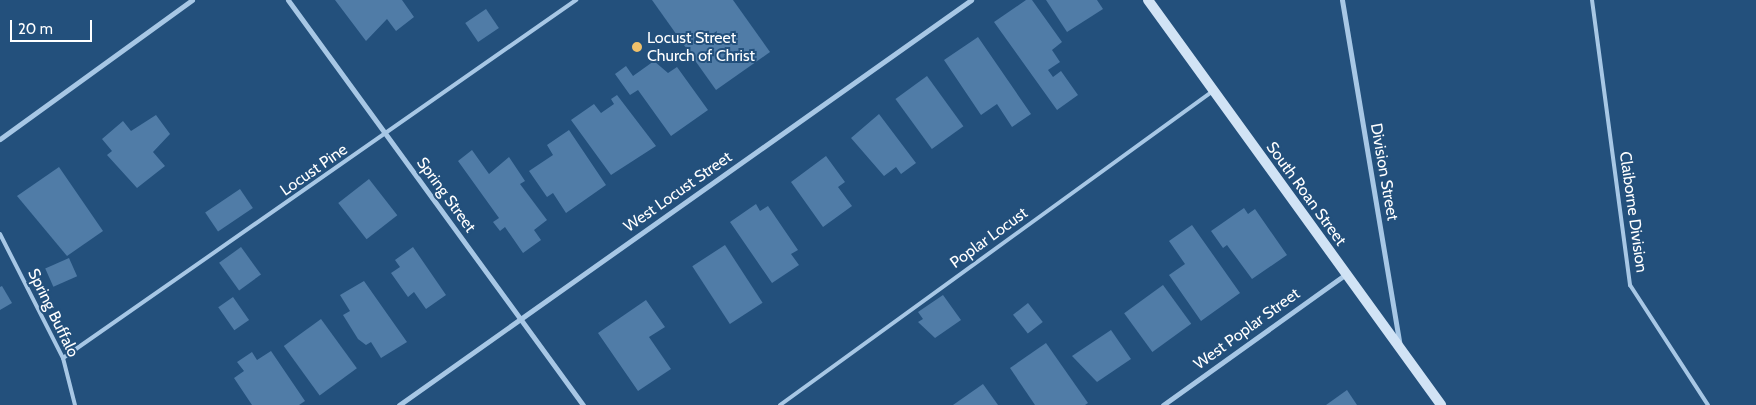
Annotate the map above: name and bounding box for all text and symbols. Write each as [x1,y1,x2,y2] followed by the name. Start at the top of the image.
[12,10,95,42] scale bar
[18,20,53,38] text: 20 m
[647,28,755,66] place label: Locust Street Church of Christ
[631,41,643,53] marker: Locust Street Church of Christ
[1366,122,1402,222] street label: Division Street
[1262,138,1350,250] street label: South Roan Street
[277,140,351,200] street label: Locust Pine
[620,148,736,236] street label: West Locust Street
[1615,150,1651,274] street label: Claiborne Division
[412,154,480,236] street label: Spring Street
[947,203,1031,273] street label: Poplar Locust
[23,266,83,360] street label: Spring Buffalo
[1190,284,1304,374] street label: West Poplar Street

